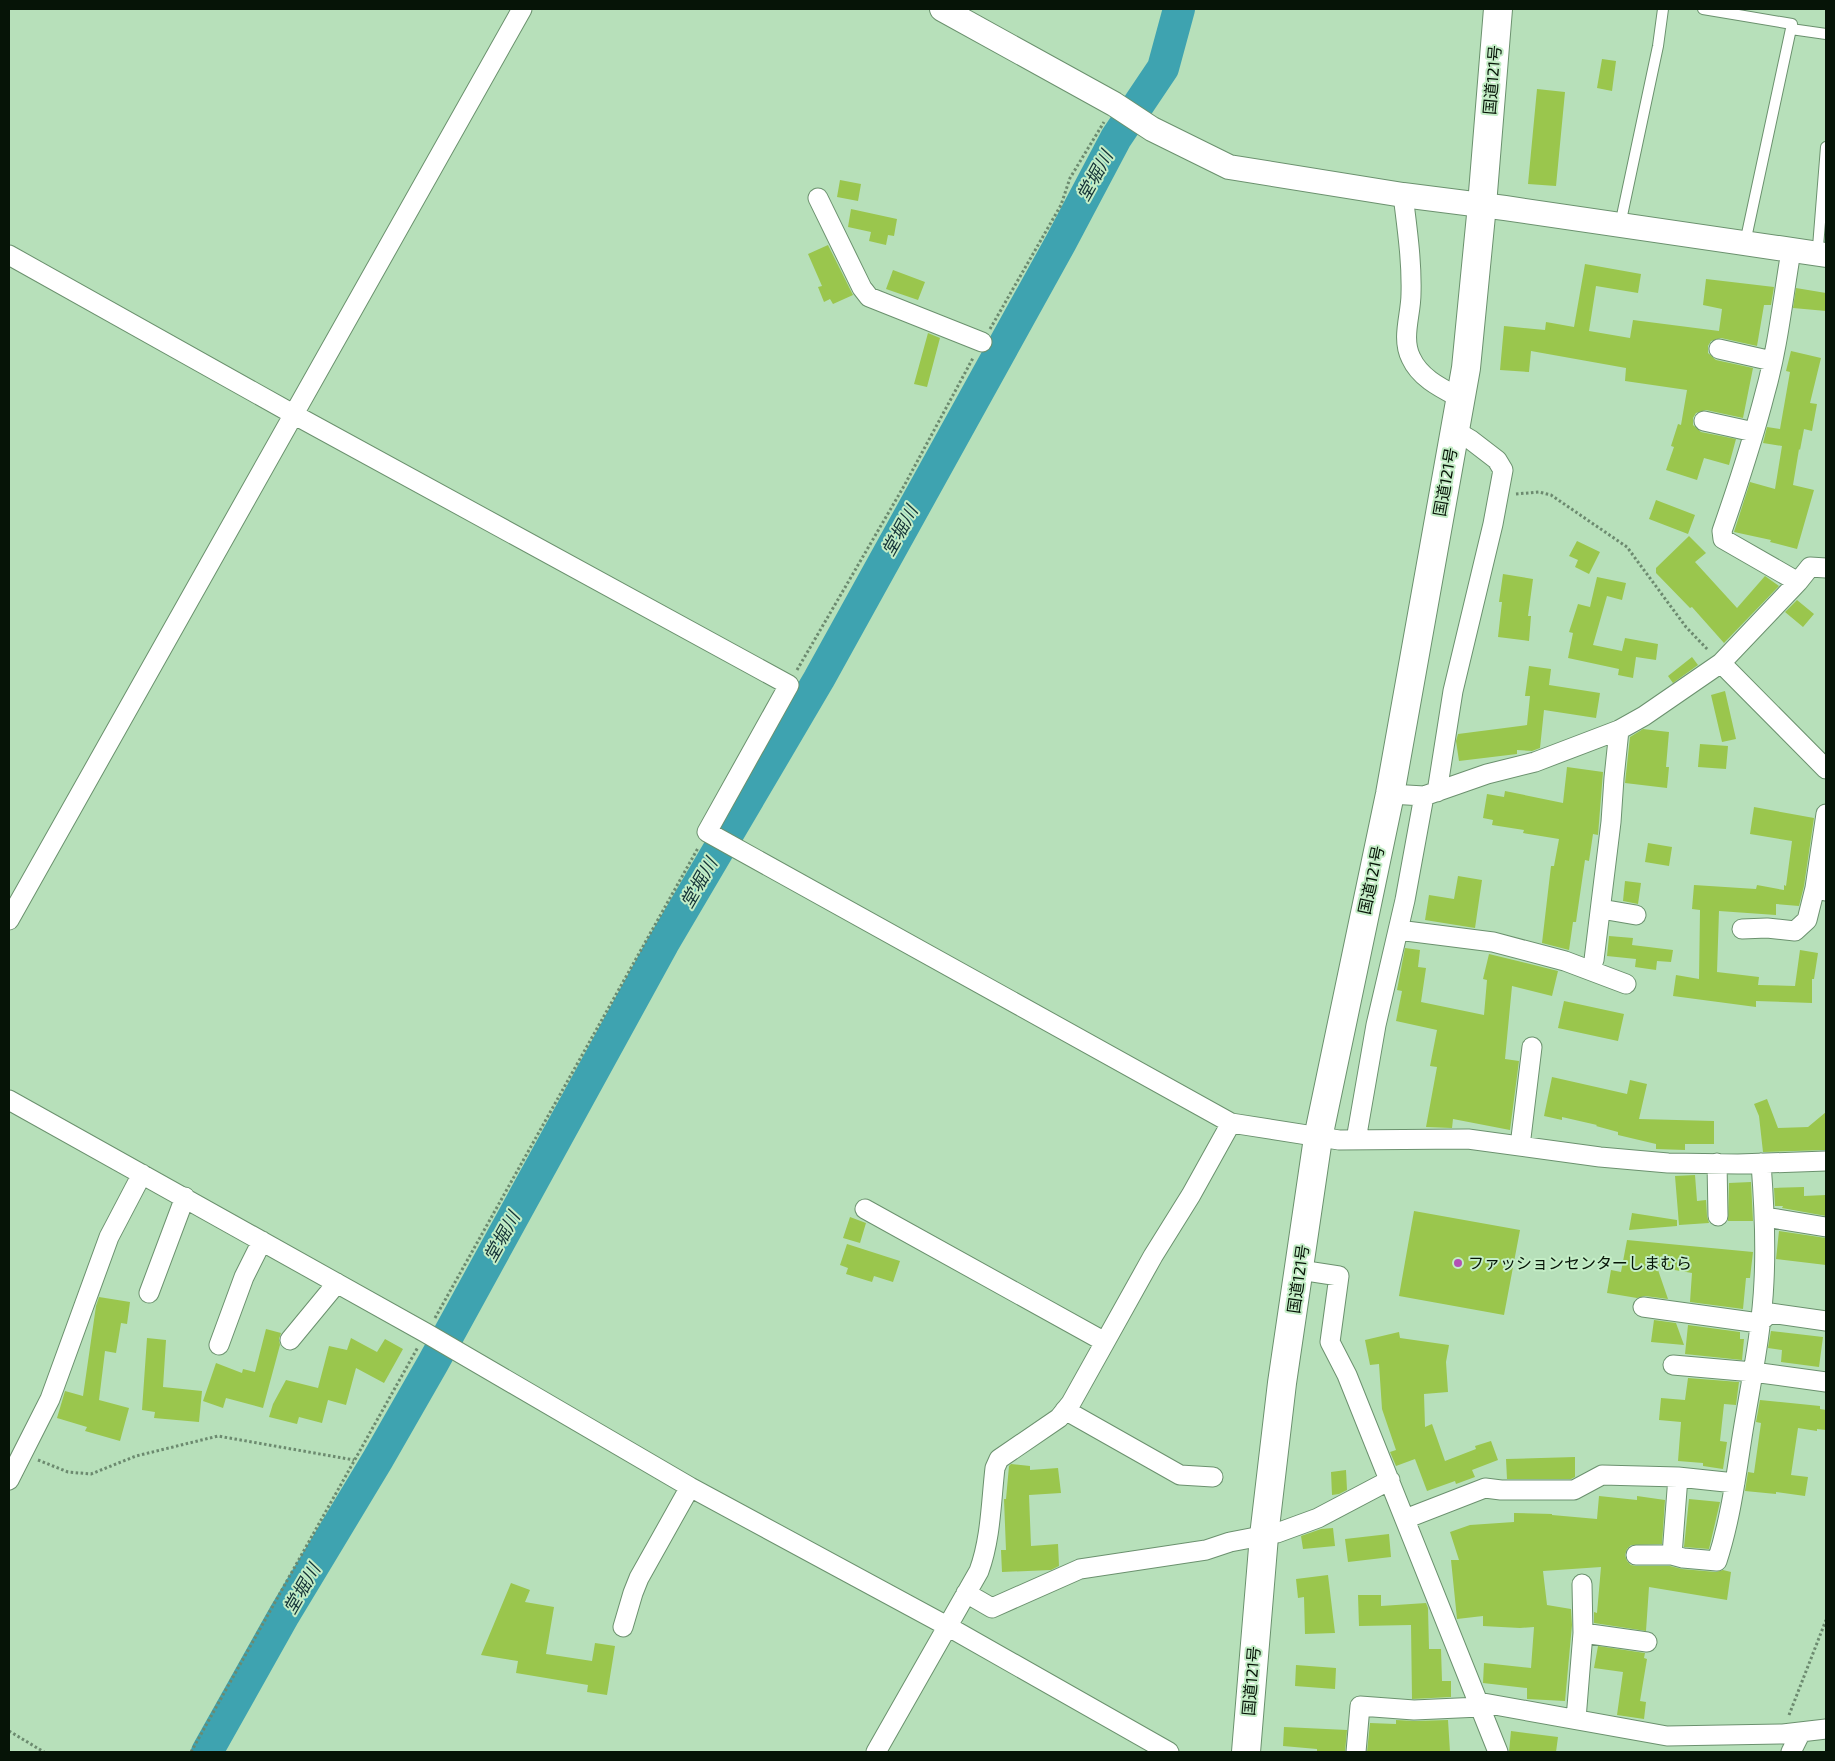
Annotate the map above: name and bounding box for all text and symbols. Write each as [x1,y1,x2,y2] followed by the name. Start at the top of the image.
[1479,44,1504,116] street label: 国道121号
[1071,145,1118,204] water label: 堂堀川
[1429,446,1460,518] street label: 国道121号
[876,500,923,559] water label: 堂堀川
[1354,844,1387,916] street label: 国道121号
[675,852,722,911] water label: 堂堀川
[478,1206,525,1265] water label: 堂堀川
[1283,1243,1312,1315] street label: 国道121号
[1468,1253,1692,1272] place label: ファッションセンターしまむら
[1452,1257,1464,1269] marker: ファッションセンターしまむら
[278,1558,325,1617] water label: 堂堀川
[1238,1645,1263,1717] street label: 国道121号

